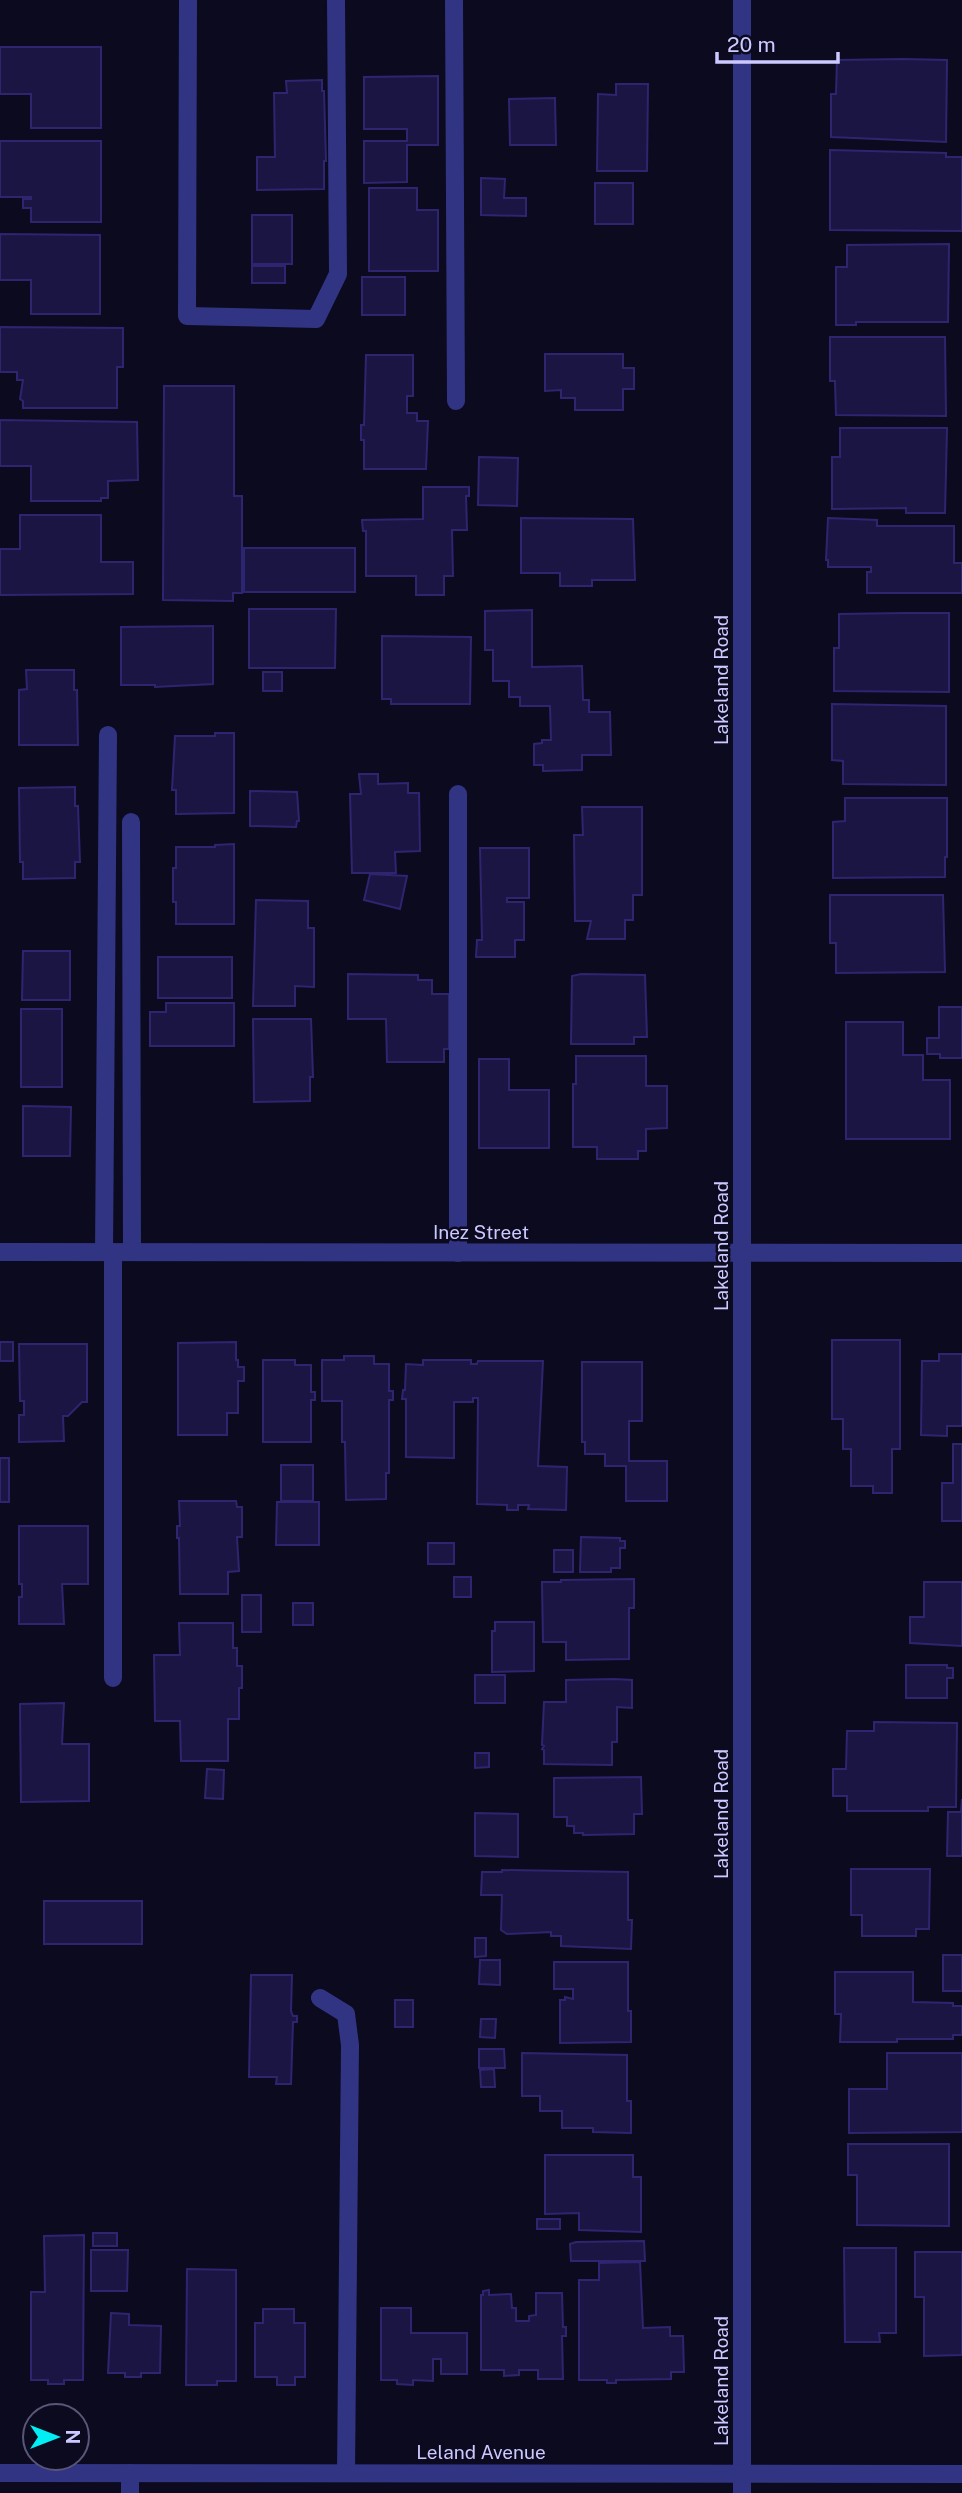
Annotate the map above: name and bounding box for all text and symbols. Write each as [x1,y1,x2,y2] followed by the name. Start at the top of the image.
[717,21,838,65] scale bar
[727,32,776,57] text: 20 m
[710,615,732,745] street label: Lakeland Road
[710,1181,732,1311] street label: Lakeland Road
[433,1221,529,1243] street label: Inez Street
[710,1749,732,1879] street label: Lakeland Road
[710,2316,732,2446] street label: Lakeland Road
[21,2402,91,2472] north arrow
[62,2430,84,2444] text: N
[416,2441,546,2463] street label: Leland Avenue

